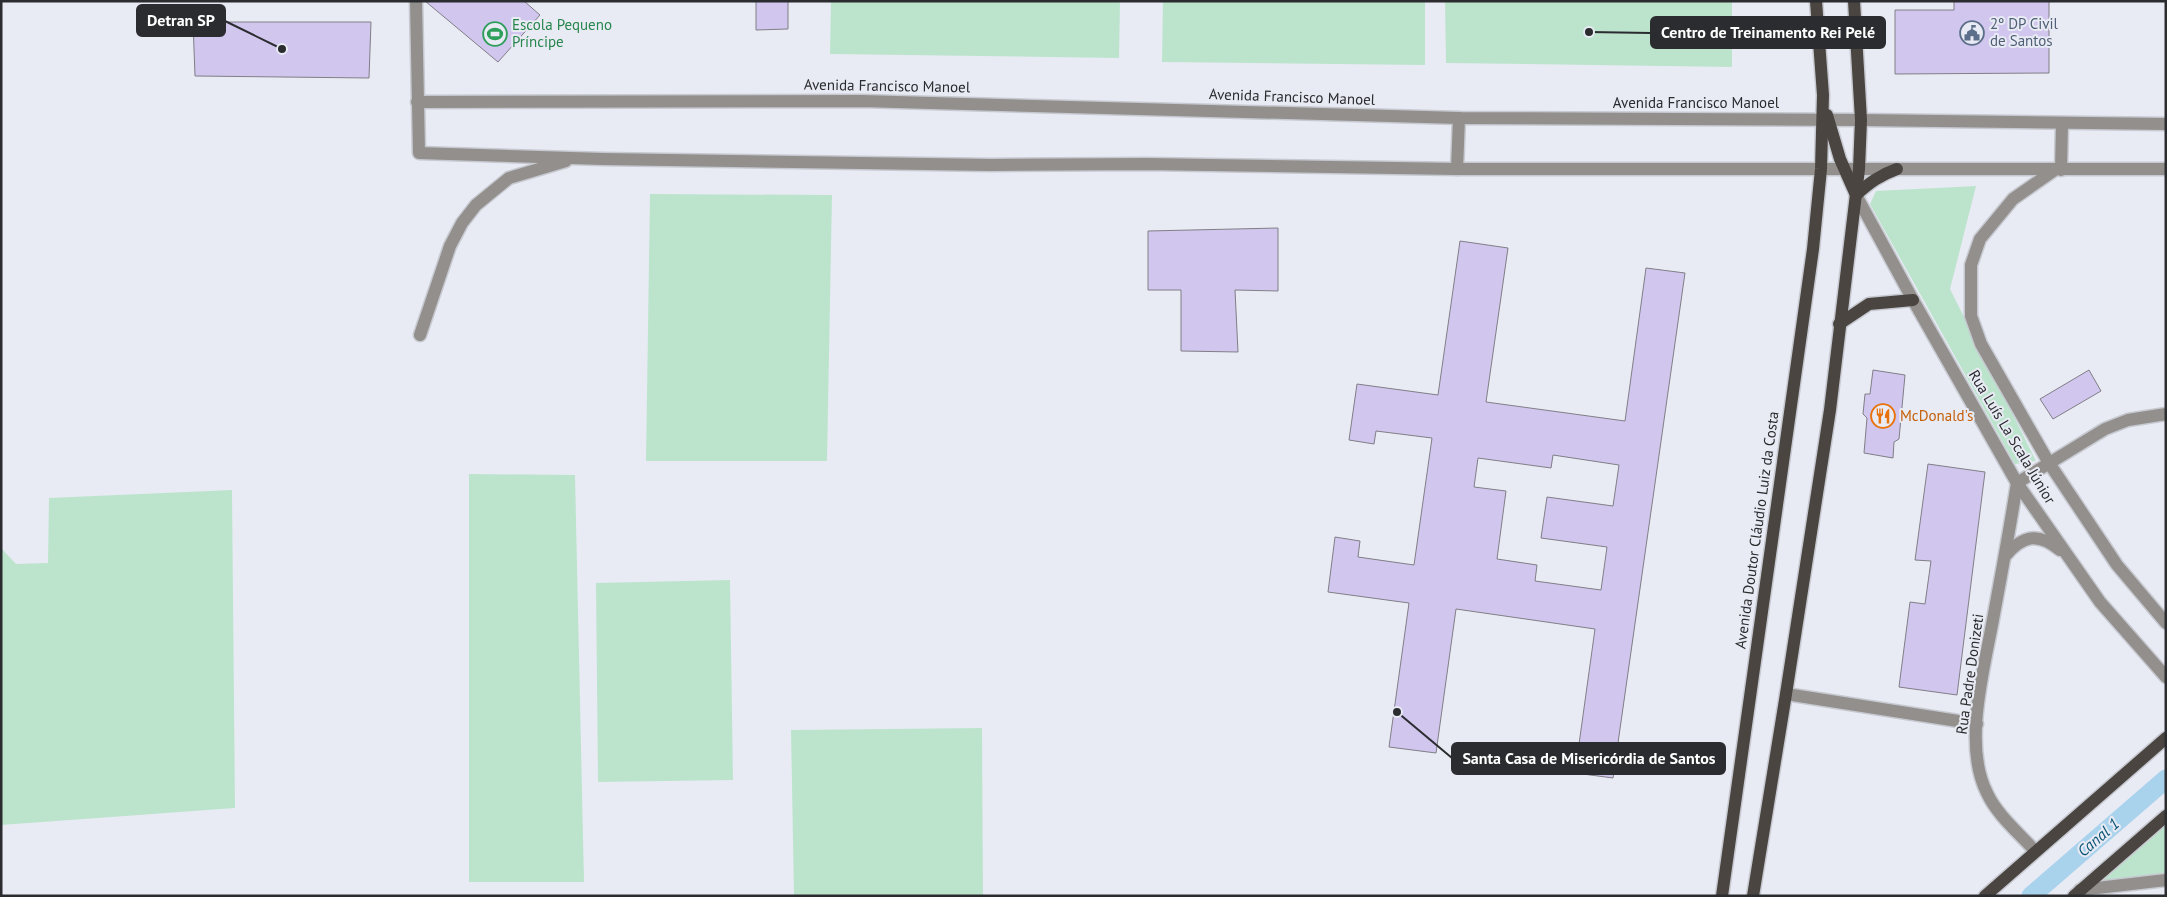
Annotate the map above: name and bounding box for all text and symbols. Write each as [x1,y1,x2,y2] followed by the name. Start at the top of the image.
[137,5,225,36] callout: Detran SP
[147,10,215,30] text: Detran SP
[1990,14,2059,50] place label: 2º DP Civil de Santos
[512,15,612,51] place label: Escola Pequeno Príncipe
[1651,17,1885,48] callout: Centro de Treinamento Rei Pelé
[1959,20,1985,46] public building icon: 2º DP Civil de Santos
[482,21,508,47] sports icon: Escola Pequeno Príncipe
[1661,22,1875,42] text: Centro de Treinamento Rei Pelé
[804,75,971,96] street label: Avenida Francisco Manoel
[1209,84,1376,109] street label: Avenida Francisco Manoel
[1613,93,1780,112] street label: Avenida Francisco Manoel
[1965,366,2060,507] street label: Rua Luís La Scala Júnior
[1870,403,1896,429] restaurant icon: McDonald's
[1900,406,1973,425] place label: McDonald's
[1730,410,1783,650] street label: Avenida Doutor Cláudio Luiz da Costa
[1952,612,1987,735] street label: Rua Padre Donizeti
[1452,743,1725,774] callout: Santa Casa de Misericórdia de Santos
[1462,748,1716,768] text: Santa Casa de Misericórdia de Santos
[2073,813,2123,861] water label: Canal 1

